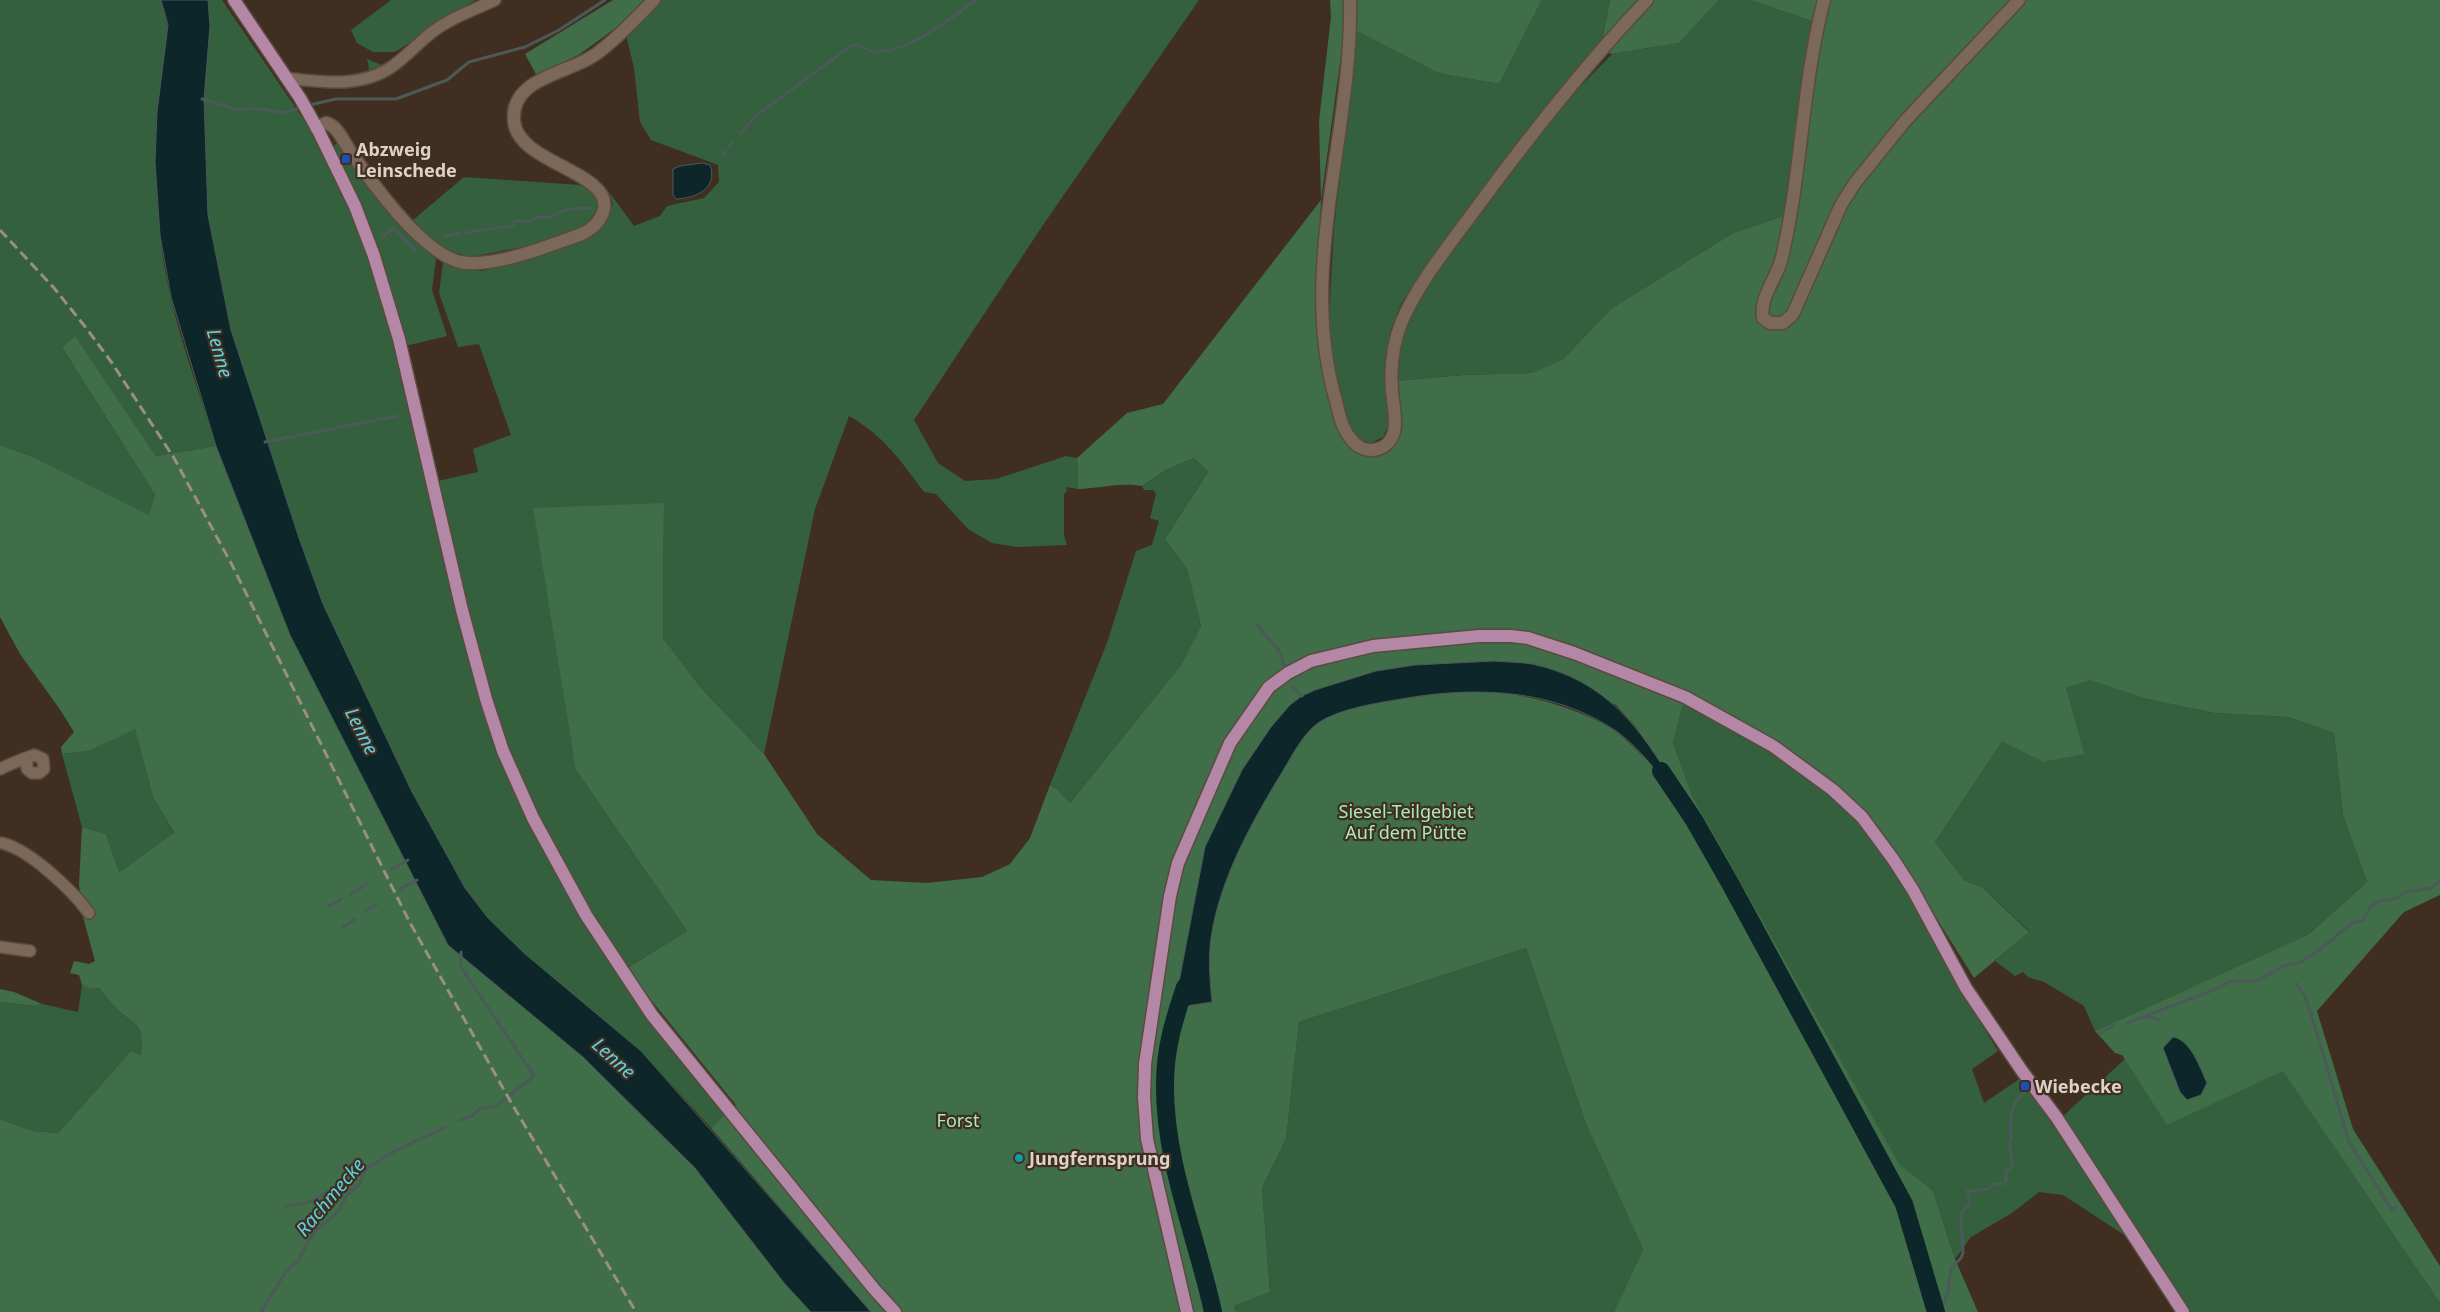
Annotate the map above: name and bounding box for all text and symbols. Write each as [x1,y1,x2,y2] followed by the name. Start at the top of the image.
[356,137,457,182] place label: Abzweig Leinschede
[340,153,352,165] marker: Abzweig Leinschede
[201,325,239,381] water label: Lenne
[339,703,385,759] water label: Lenne
[1339,799,1474,844] park label: Siesel-Teilgebiet Auf dem Pütte
[587,1032,641,1084] water label: Lenne
[2035,1074,2122,1098] place label: Wiebecke
[2019,1080,2031,1092] marker: Wiebecke
[937,1108,980,1132] park label: Forst
[1027,1146,1170,1170] place label: Jungfernsprung
[290,1152,370,1242] water label: Rachmecke
[1013,1152,1025,1164] marker: Jungfernsprung

